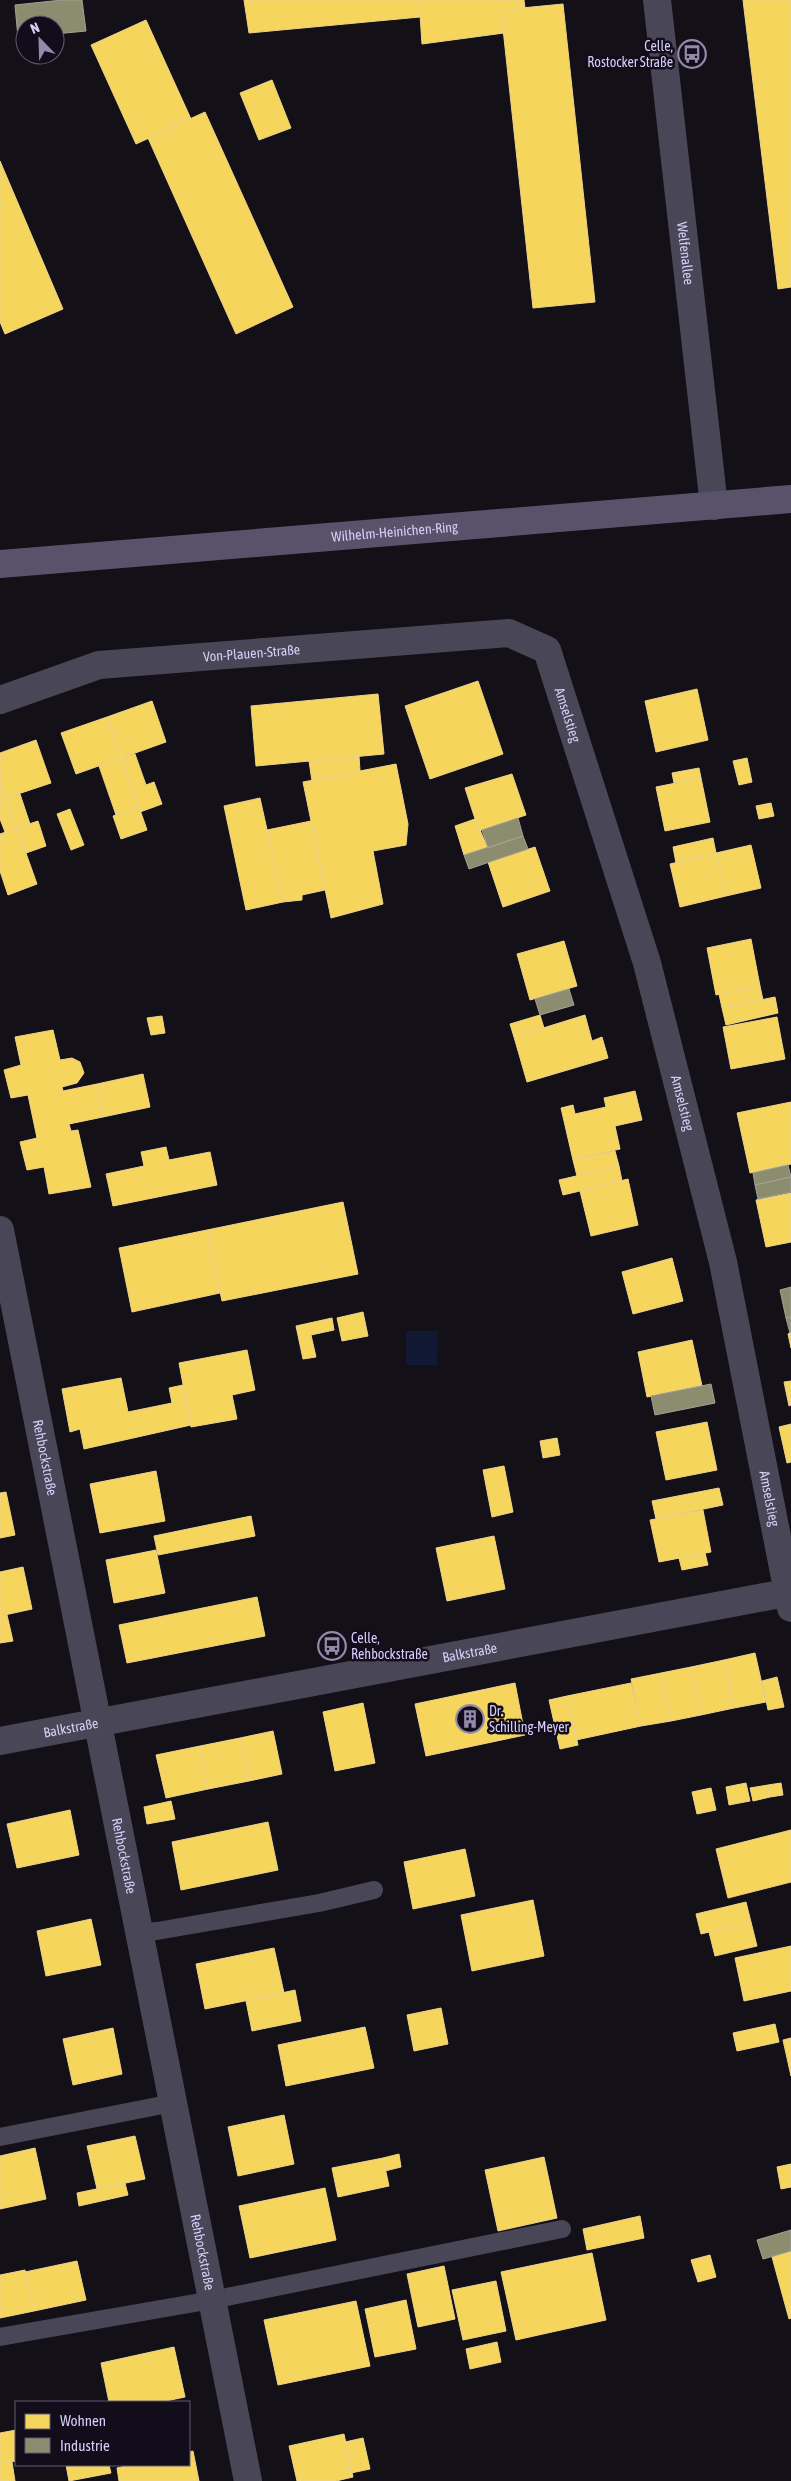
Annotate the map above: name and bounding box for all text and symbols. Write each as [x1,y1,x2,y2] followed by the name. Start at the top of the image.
[15,15,65,65] north arrow
[28,19,42,37] text: N
[587,38,673,70] place label: Celle, Rostocker Straße
[677,39,707,69] bus stop icon: Celle, Rostocker Straße
[674,221,697,286] street label: Welfenallee
[331,518,459,545] street label: Wilhelm-Heinichen-Ring
[202,641,301,665] street label: Von-Plauen-Straße
[551,685,584,744] street label: Amselstieg
[668,1074,697,1132] street label: Amselstieg
[30,1418,60,1497] street label: Rehbockstraße
[756,1469,783,1528] street label: Amselstieg
[351,1630,428,1662] place label: Celle, Rehbockstraße
[317,1631,347,1661] bus stop icon: Celle, Rehbockstraße
[441,1640,498,1666] street label: Balkstraße
[489,1703,570,1735] place label: Dr. Schilling-Meyer
[455,1704,485,1734] building icon: Dr. Schilling-Meyer
[42,1715,99,1741] street label: Balkstraße
[109,1816,139,1895] street label: Rehbockstraße
[187,2213,218,2291] street label: Rehbockstraße
[15,2401,190,2466] legend
[60,2412,106,2429] text: Wohnen
[60,2437,110,2454] text: Industrie

